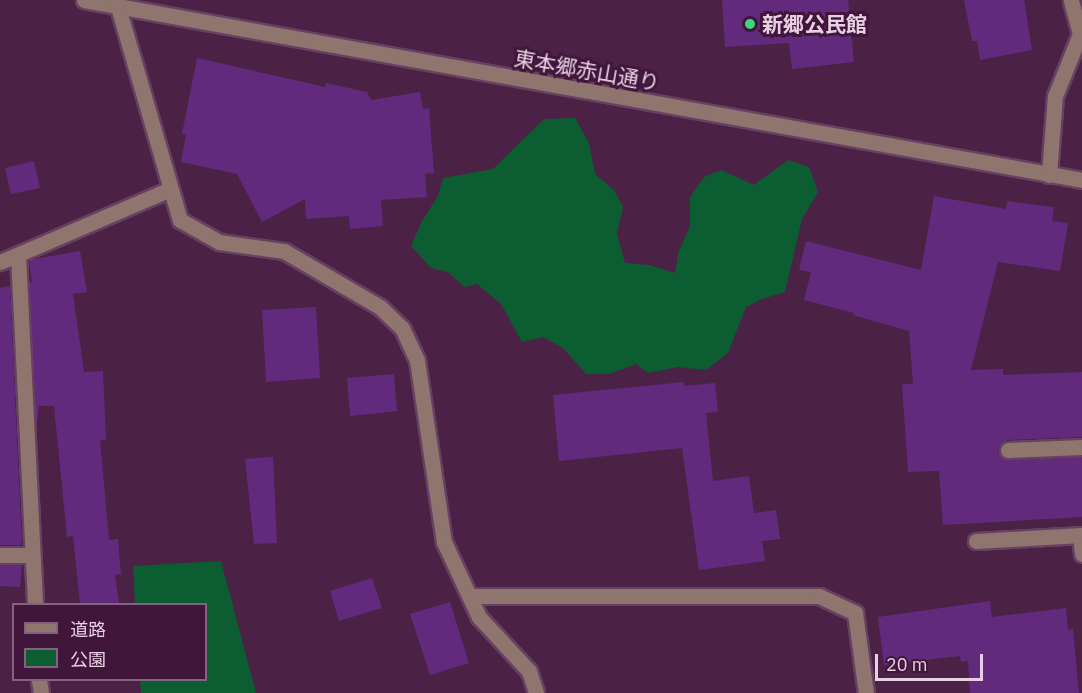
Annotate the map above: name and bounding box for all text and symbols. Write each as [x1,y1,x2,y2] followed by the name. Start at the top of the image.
[762,11,867,37] place label: 新郷公民館
[743,17,757,31] marker: 新郷公民館
[512,45,662,95] street label: 東本郷赤山通り
[12,603,207,681] legend
[70,618,106,641] text: 道路
[878,642,986,680] scale bar
[70,648,106,671] text: 公園
[886,653,928,676] text: 20 m

